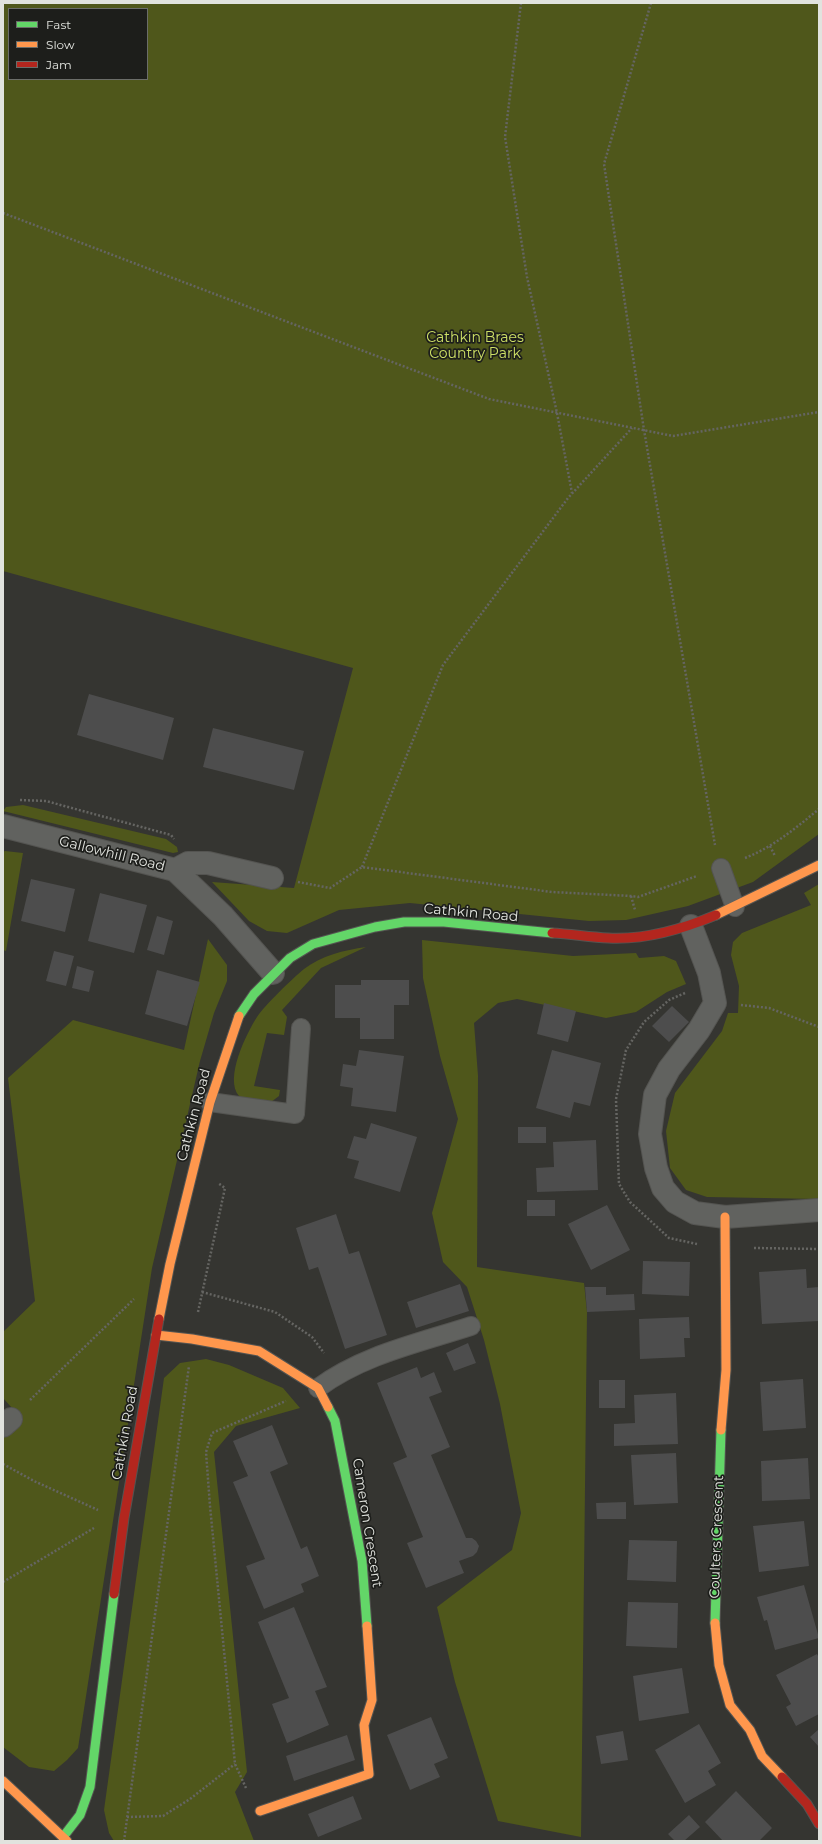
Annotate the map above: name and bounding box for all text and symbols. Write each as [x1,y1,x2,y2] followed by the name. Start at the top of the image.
[8,8,148,80] legend
[46,17,71,32] text: Fast
[46,37,75,52] text: Slow
[46,57,72,72] text: Jam
[426,330,524,362] park label: Cathkin Braes Country Park
[57,833,167,875] street label: Gallowhill Road
[423,900,519,926] street label: Cathkin Road
[174,1067,214,1163] street label: Cathkin Road
[108,1385,142,1481] street label: Cathkin Road
[348,1457,386,1589] street label: Cameron Crescent
[706,1475,728,1599] street label: Coulters Crescent

